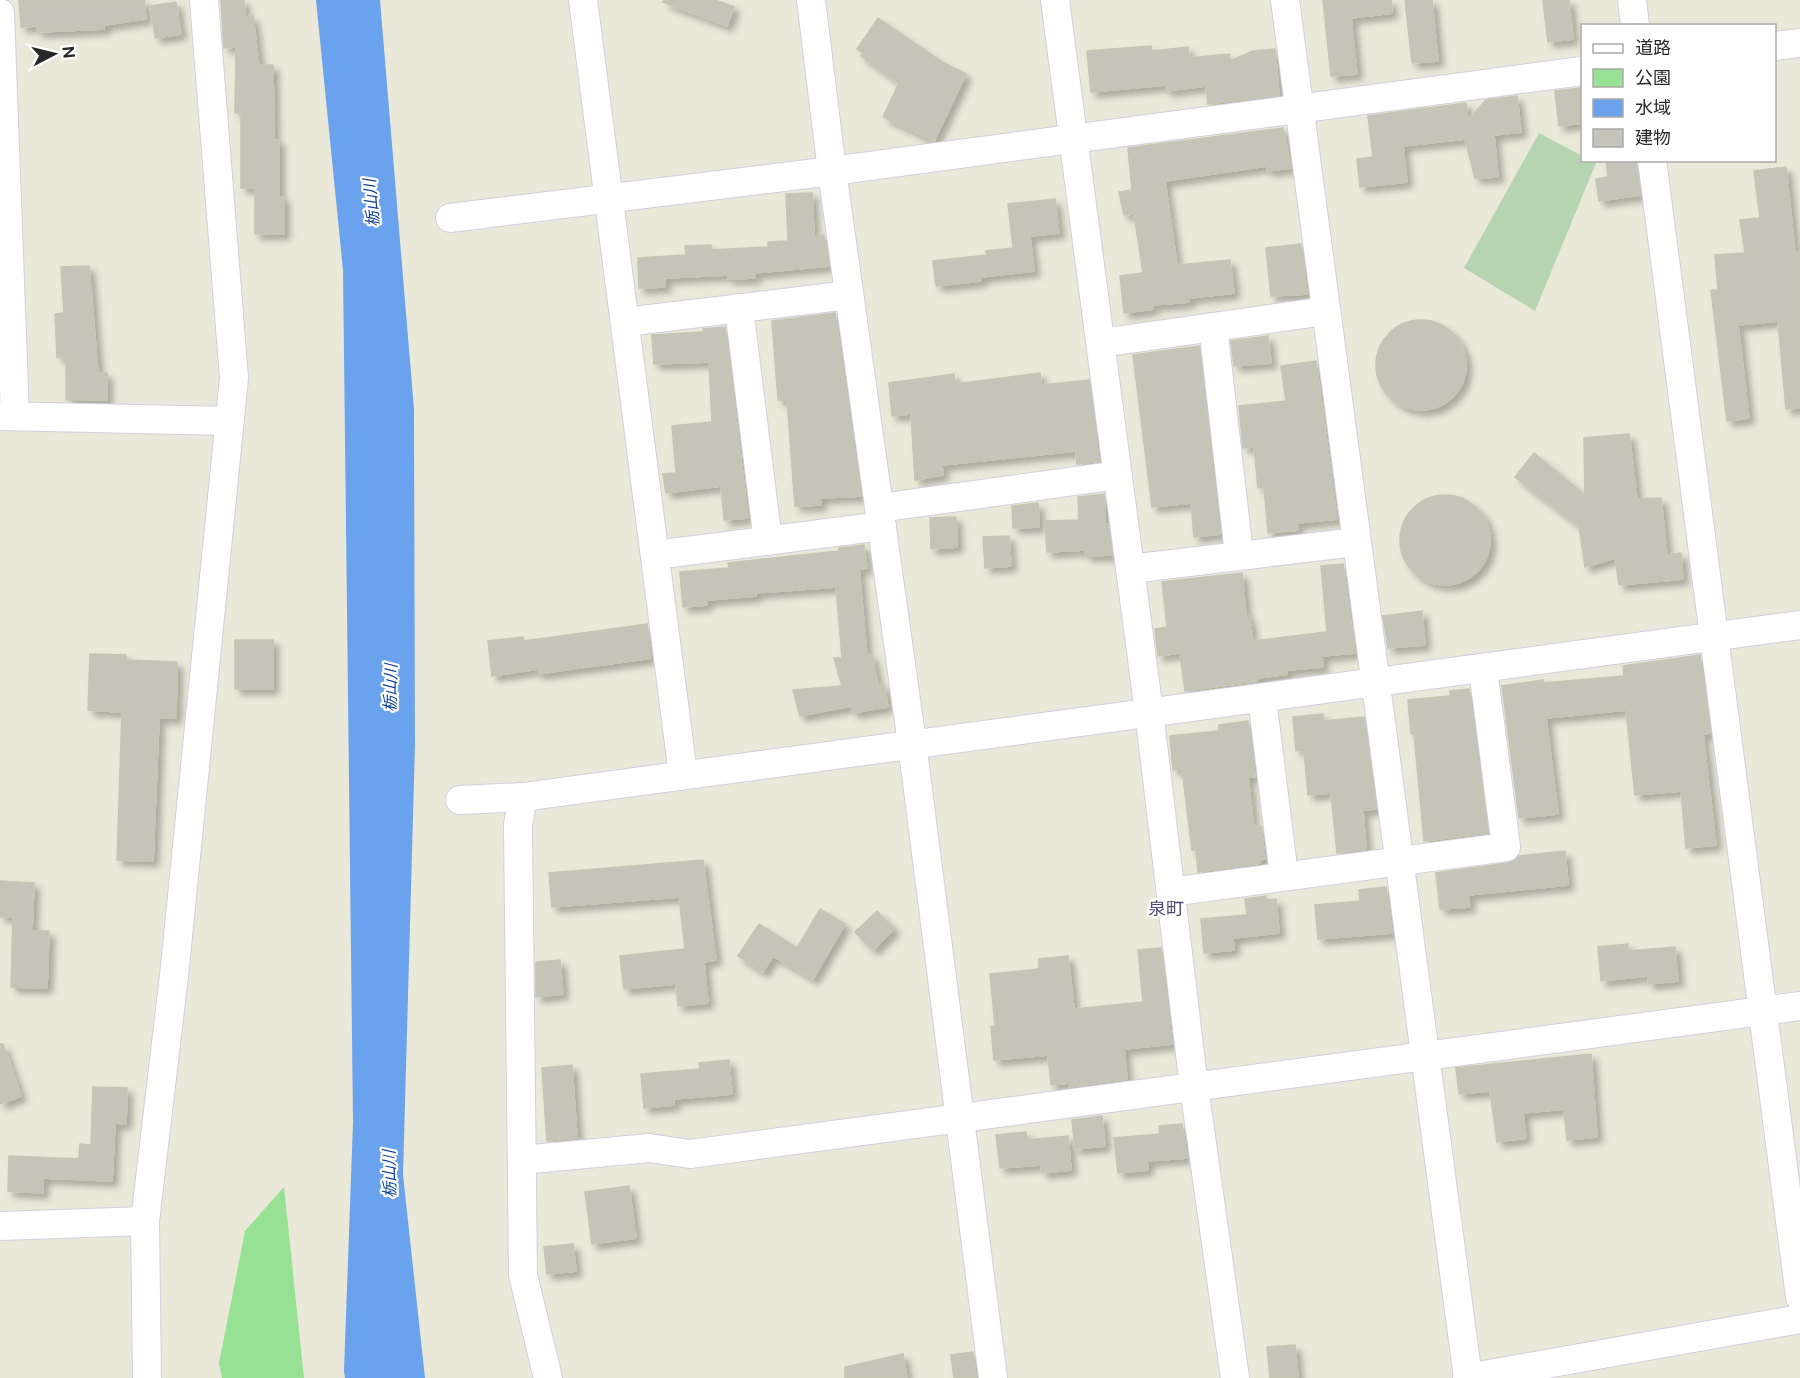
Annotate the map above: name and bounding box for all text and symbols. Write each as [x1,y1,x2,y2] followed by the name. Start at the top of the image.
[24,24,84,84] north arrow
[1581,24,1776,162] legend
[1635,37,1671,58] text: 道路
[58,45,79,60] text: N
[1635,67,1671,88] text: 公園
[1635,97,1671,118] text: 水域
[1635,127,1671,148] text: 建物
[360,176,383,228] water label: 栃山川
[381,662,400,712] water label: 栃山川
[1148,898,1184,919] district label: 泉町
[380,1148,399,1198] water label: 栃山川

